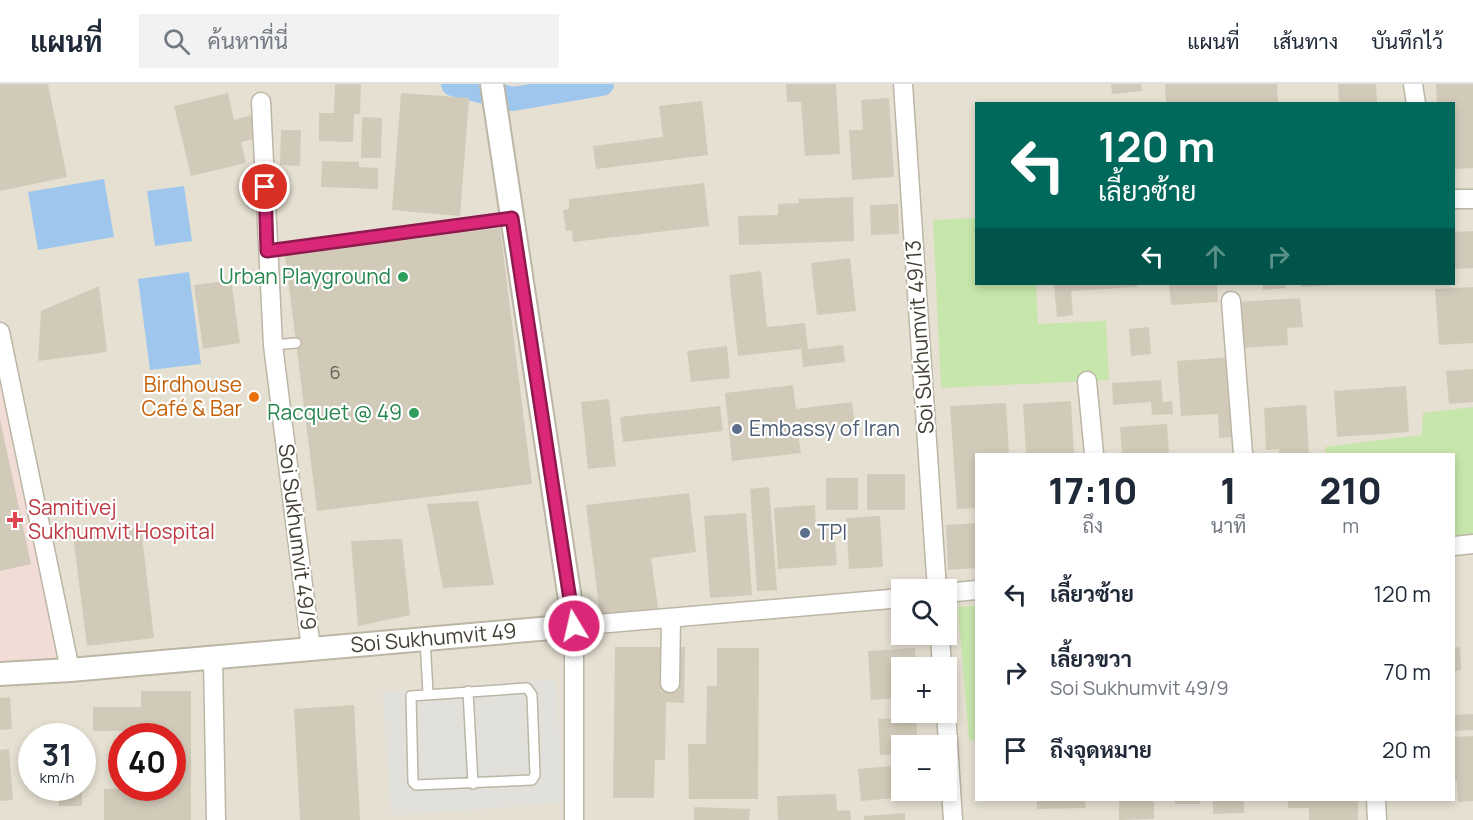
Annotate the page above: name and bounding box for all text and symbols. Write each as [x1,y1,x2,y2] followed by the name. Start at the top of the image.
[139,14,559,68] search box
[30,22,103,60] text: แผนที่
[160,25,193,58] icon: search
[208,26,288,56] text: ค้นหาที่นี่
[1187,27,1240,55] text: แผนที่
[1273,27,1338,55] text: เส้นทาง
[1371,27,1443,55] text: บันทึกไว้
[1098,117,1215,175] text: 120 m
[999,126,1077,204] icon: left
[239,161,290,212] pin
[248,170,281,203] icon: arrive
[1098,172,1196,209] text: เลี้ยวซ้าย
[898,239,940,435] street label: Soi Sukhumvit 49/13
[1136,240,1169,273] icon: left
[1199,240,1232,273] icon: ahead
[1262,240,1295,273] icon: right
[219,262,391,290] place label: Urban Playground
[396,270,410,284] marker: Urban Playground
[329,360,341,384] house number: 6
[141,370,242,422] place label: Birdhouse Café & Bar
[247,390,261,404] marker: Birdhouse Café & Bar
[267,398,402,426] place label: Racquet @ 49
[407,406,421,420] marker: Racquet @ 49
[749,414,900,442] place label: Embassy of Iran
[730,422,744,436] marker: Embassy of Iran
[273,442,323,632] street label: Soi Sukhumvit 49/9
[1048,466,1138,515] text: 17:10
[1220,466,1237,515] text: 1
[1319,466,1382,515] text: 210
[28,493,215,545] place label: Samitivej Sukhumvit Hospital
[6,511,24,529] marker: Samitivej Sukhumvit Hospital
[1083,512,1103,539] text: ถึง
[1211,512,1246,539] text: นาที
[1342,512,1359,539] text: m
[817,518,847,546] place label: TPI
[798,526,812,540] marker: TPI
[999,578,1032,611] icon: left
[891,579,957,801] map controls
[891,579,957,645] button: search
[1050,579,1134,609] text: เลี้ยวซ้าย
[1373,579,1431,609] text: 120 m
[542,594,606,658] position arrow
[349,616,518,658] street label: Soi Sukhumvit 49
[1050,644,1132,674] text: เลี้ยวขวา
[999,656,1032,689] icon: right
[891,657,957,723] button: +
[1383,657,1431,687] text: 70 m
[1050,674,1229,701] text: Soi Sukhumvit 49/9
[108,723,186,801] speed limit sign: 40
[42,734,72,775] text: 31
[999,734,1032,767] icon: arrive
[891,735,957,801] button: −
[1050,735,1152,765] text: ถึงจุดหมาย
[1382,735,1431,765] text: 20 m
[40,767,74,788] text: km/h

